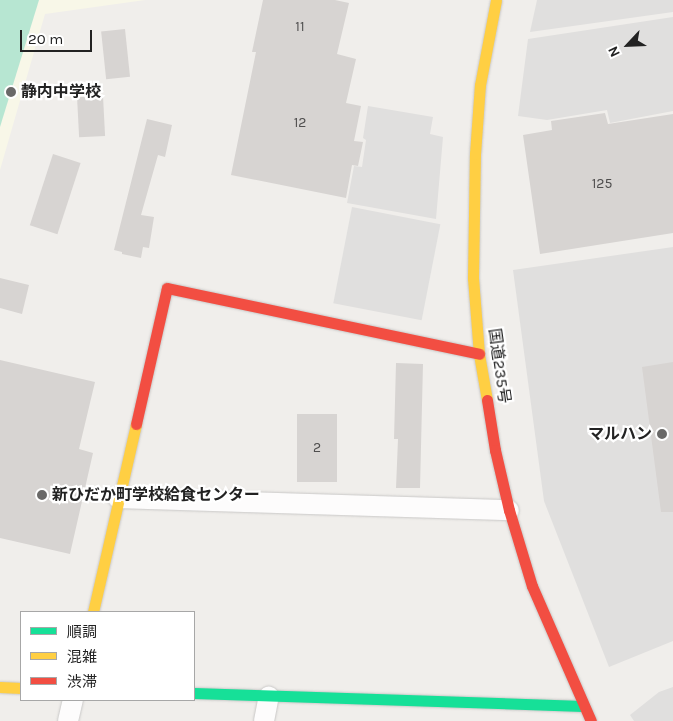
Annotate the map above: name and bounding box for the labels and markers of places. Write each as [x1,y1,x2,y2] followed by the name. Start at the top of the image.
[21,82,101,102] place label: 静内中学校
[5,86,17,98] marker: 静内中学校
[588,424,652,444] place label: マルハン
[656,428,668,440] marker: マルハン
[52,485,260,505] place label: 新ひだか町学校給食センター
[36,489,48,501] marker: 新ひだか町学校給食センター

